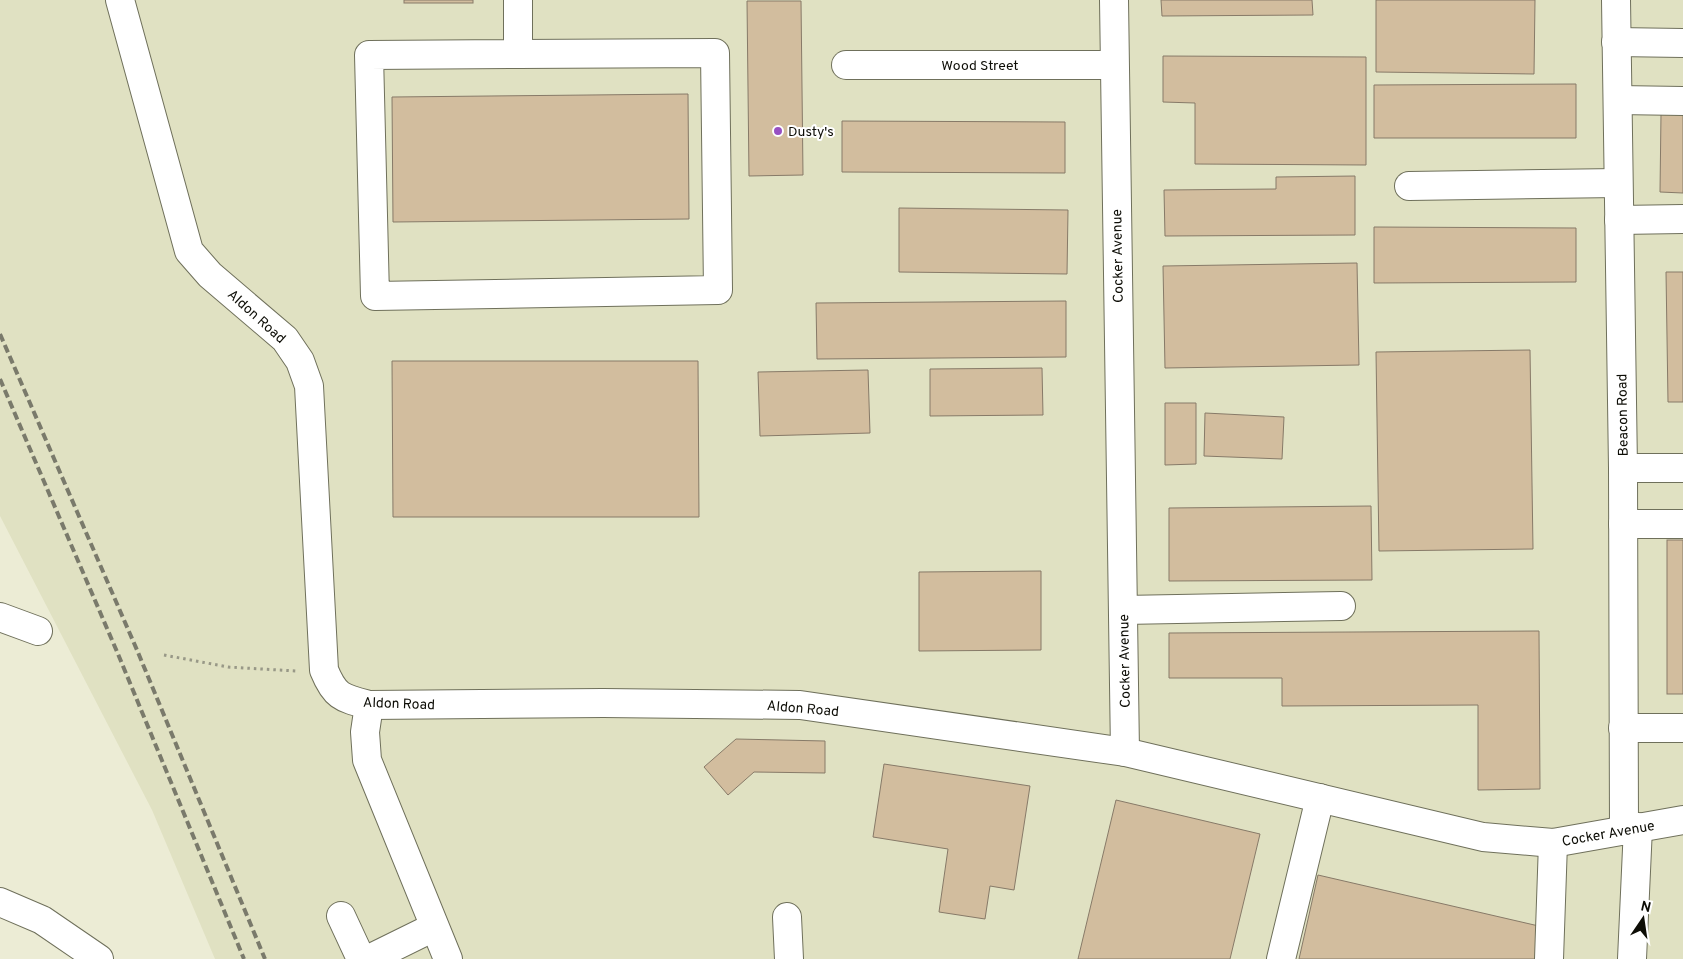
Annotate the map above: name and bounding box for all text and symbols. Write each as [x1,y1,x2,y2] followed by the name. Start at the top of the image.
[941,58,1019,75] street label: Wood Street
[788,124,834,141] place label: Dusty's
[772,125,784,137] marker: Dusty's
[1109,209,1128,303] street label: Cocker Avenue
[223,287,289,348] street label: Aldon Road
[1614,373,1633,457] street label: Beacon Road
[1116,614,1135,708] street label: Cocker Avenue
[362,695,435,714] street label: Aldon Road
[766,698,840,721] street label: Aldon Road
[1561,818,1656,851] street label: Cocker Avenue
[1618,894,1668,944] north arrow
[1639,898,1652,917] text: N

